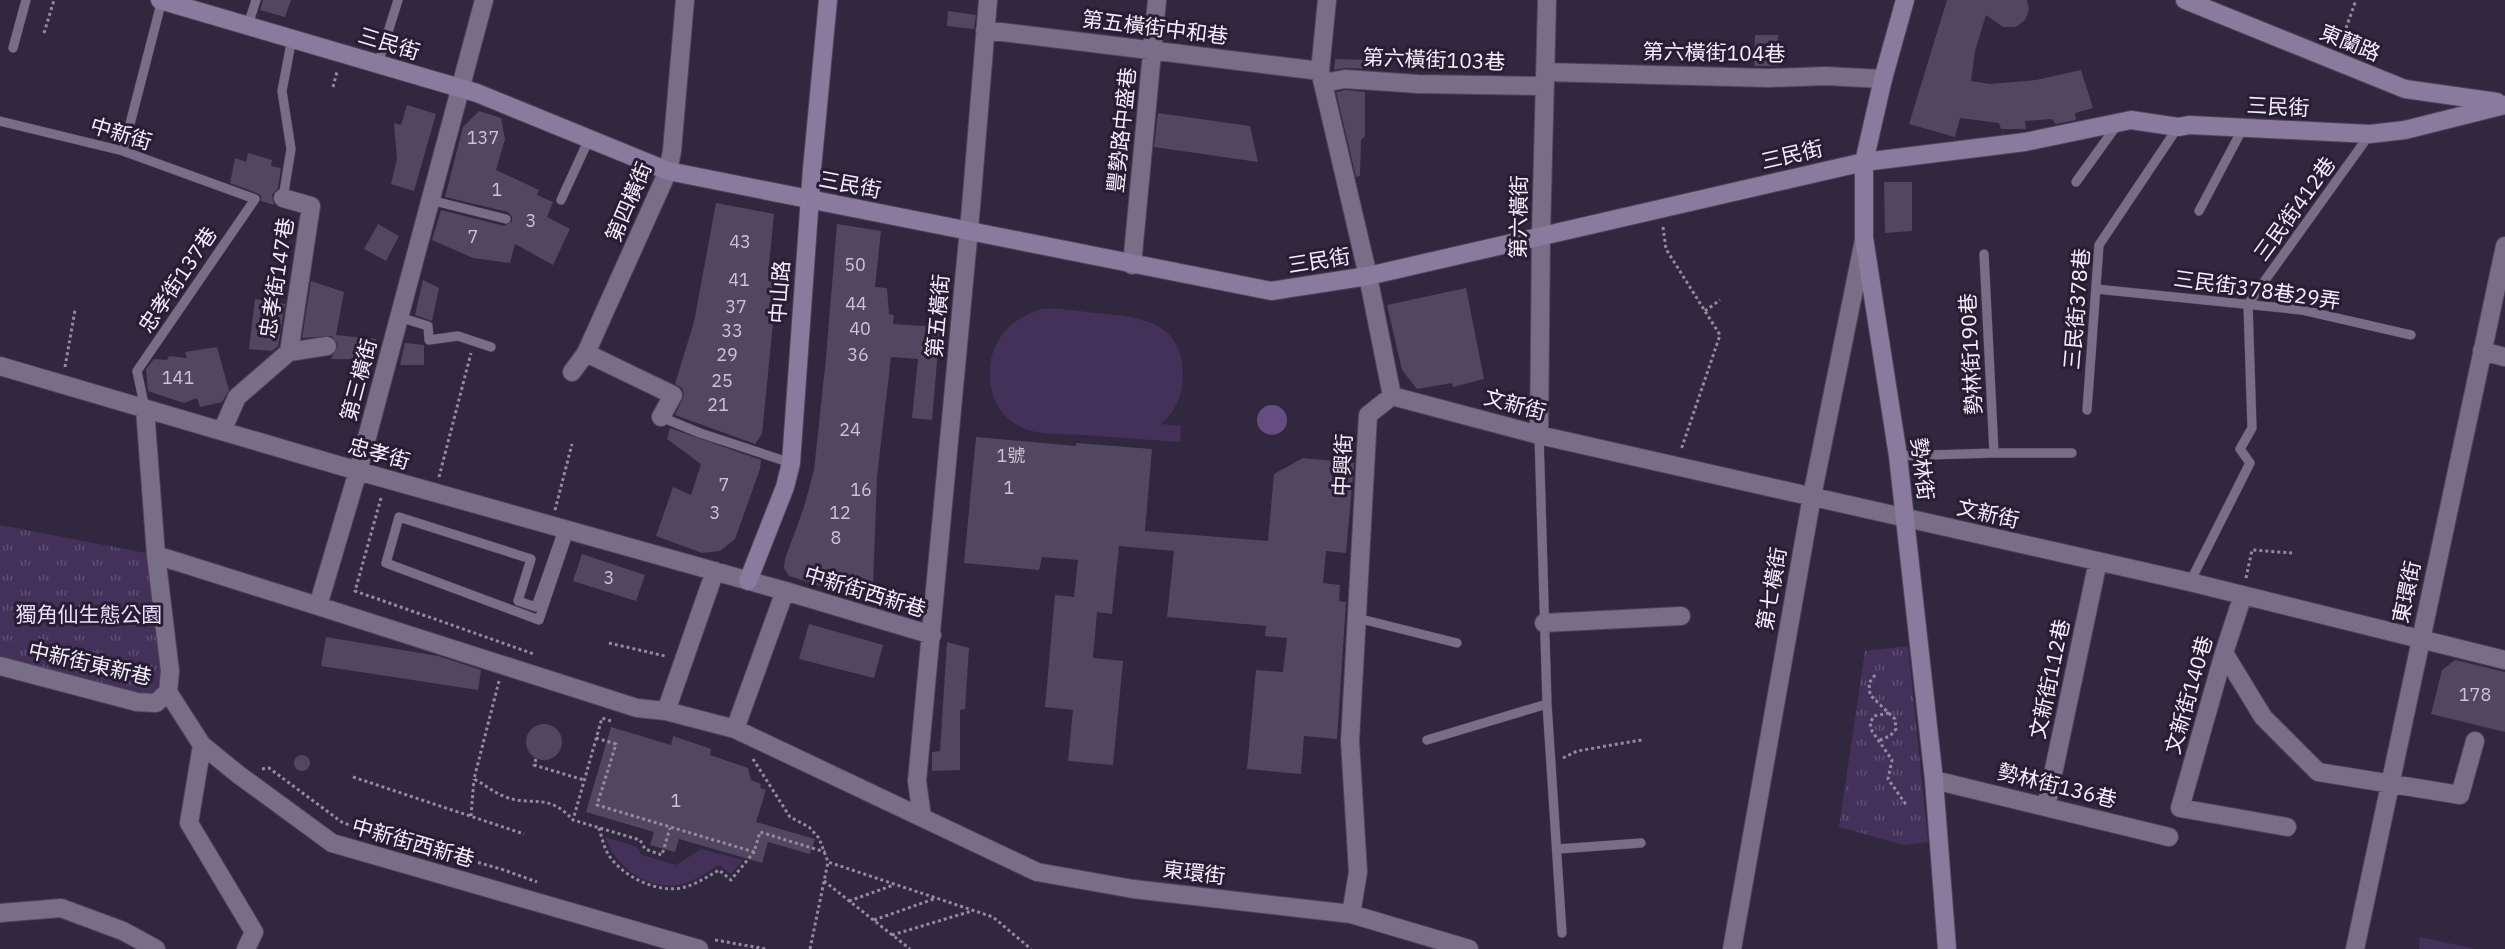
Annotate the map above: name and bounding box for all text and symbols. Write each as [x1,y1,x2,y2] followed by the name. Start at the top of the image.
[1080,4,1230,50] street label: 第五橫街中和巷
[2316,17,2385,67] street label: 東蘭路
[355,20,424,66] street label: 三民街
[1642,37,1786,67] street label: 第六橫街104巷
[1362,43,1506,75] street label: 第六橫街103巷
[1100,66,1142,194] street label: 豐勢路中盛巷
[2246,90,2310,122] street label: 三民街
[87,110,156,156] street label: 中新街
[467,126,499,149] house number: 137
[1758,133,1826,175] street label: 三民街
[2247,151,2341,266] street label: 三民街412巷
[599,157,657,246] street label: 第四橫街
[817,164,884,204] street label: 三民街
[1503,175,1533,259] street label: 第六橫街
[492,178,502,201] house number: 1
[526,209,536,232] house number: 3
[253,215,299,340] street label: 忠孝街147巷
[132,221,223,338] street label: 忠孝街137巷
[468,225,478,248] house number: 7
[729,230,751,253] house number: 43
[1286,241,1352,279] street label: 三民街
[2057,247,2095,371] street label: 三民街378巷
[844,253,866,276] house number: 50
[763,260,795,324] street label: 中山路
[2172,263,2342,315] street label: 三民街378巷29弄
[728,268,750,291] house number: 41
[919,273,955,359] street label: 第五橫街
[845,292,867,315] house number: 44
[1953,292,1987,416] street label: 勢林街190巷
[725,295,747,318] house number: 37
[849,317,871,340] house number: 40
[721,319,743,342] house number: 33
[334,336,382,424] street label: 第三橫街
[716,343,738,366] house number: 29
[847,343,869,366] house number: 36
[162,366,194,389] house number: 141
[711,369,733,392] house number: 25
[1481,382,1549,426] street label: 文新街
[707,393,729,416] house number: 21
[839,418,861,441] house number: 24
[345,431,413,475] street label: 忠孝街
[1326,433,1358,497] street label: 中興街
[1905,436,1941,502] street label: 勢林街
[997,444,1025,467] house number: 1號
[719,473,729,496] house number: 7
[1004,476,1014,499] house number: 1
[850,478,872,501] house number: 16
[1954,492,2022,534] street label: 文新街
[710,501,720,524] house number: 3
[829,501,851,524] house number: 12
[831,526,841,549] house number: 8
[1750,545,1792,633] street label: 第七橫街
[2386,558,2426,626] street label: 東環街
[801,559,930,623] street label: 中新街西新巷
[604,566,614,589] house number: 3
[16,600,163,628] park label: 獨角仙生態公園
[2023,616,2075,741] street label: 文新街112巷
[2158,632,2218,757] street label: 文新街140巷
[26,635,155,691] street label: 中新街東新巷
[2459,683,2491,706] house number: 178
[1995,757,2120,813] street label: 勢林街136巷
[671,789,681,812] house number: 1
[349,811,478,873] street label: 中新街西新巷
[1161,854,1227,890] street label: 東環街

